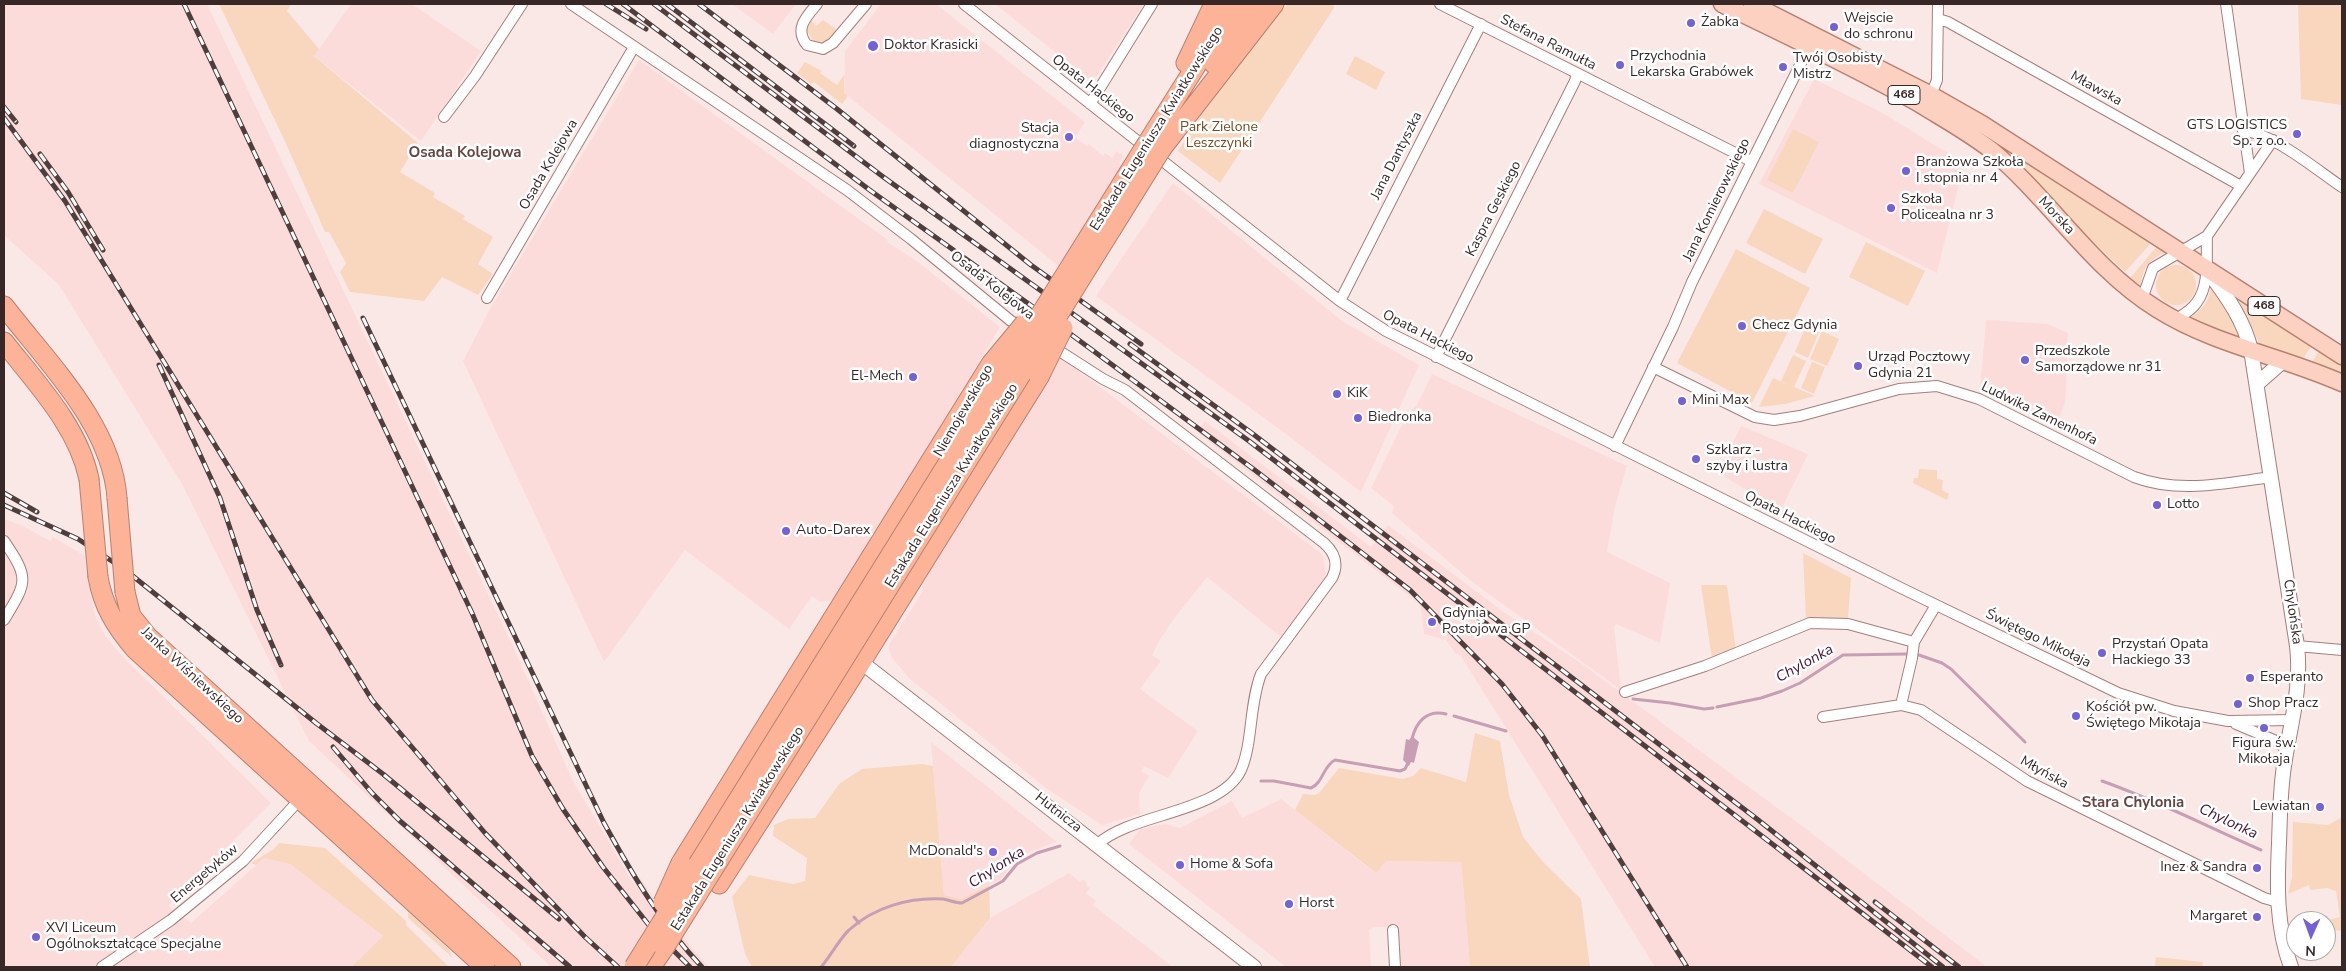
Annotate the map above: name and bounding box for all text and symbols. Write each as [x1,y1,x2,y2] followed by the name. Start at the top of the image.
[1844,11,1913,44] place label: Wejscie do schronu
[1497,12,1599,74] street label: Stefana Ramułta
[1701,15,1739,31] place label: Żabka
[1685,17,1697,29] marker: Żabka
[1828,21,1840,33] marker: Wejscie do schronu
[1087,24,1227,234] street label: Estakada Eugeniusza Kwiatkowskiego
[884,38,978,54] place label: Doktor Krasicki
[866,39,880,53] marker: Doktor Krasicki
[1630,49,1753,82] place label: Przychodnia Lekarska Grabówek
[1048,51,1138,127] street label: Opata Hackiego
[1793,51,1882,84] place label: Twój Osobisty Mistrz
[1614,59,1626,71] marker: Przychodnia Lekarska Grabówek
[1777,61,1789,73] marker: Twój Osobisty Mistrz
[2067,68,2125,110] street label: Mławska
[1888,86,1920,104] road number: 468
[1368,109,1426,203] street label: Jana Dantyszka
[516,117,582,213] street label: Osada Kolejowa
[2187,118,2287,150] place label: GTS LOGISTICS Sp. z o.o.
[1180,120,1258,152] park label: Park Zielone Leszczynki
[969,121,1059,154] place label: Stacja diagnostyczna
[2291,128,2303,140] marker: GTS LOGISTICS Sp. z o.o.
[1063,131,1075,143] marker: Stacja diagnostyczna
[1680,136,1754,264] street label: Jana Komierowskiego
[408,144,522,162] district label: Osada Kolejowa
[1916,155,2024,188] place label: Branżowa Szkoła I stopnia nr 4
[1463,158,1525,260] street label: Kaspra Geskiego
[1900,165,1912,177] marker: Branżowa Szkoła I stopnia nr 4
[1901,192,1994,224] place label: Szkoła Policealna nr 3
[2034,194,2078,238] street label: Morska
[1885,202,1897,214] marker: Szkoła Policealna nr 3
[947,248,1037,324] street label: Osada Kolejowa
[2248,296,2280,316] road number: 468
[1379,307,1477,367] street label: Opata Hackiego
[1752,318,1838,334] place label: Checz Gdynia
[1736,320,1748,332] marker: Checz Gdynia
[2035,344,2162,377] place label: Przedszkole Samorządowe nr 31
[1868,350,1970,382] place label: Urząd Pocztowy Gdynia 21
[2019,354,2031,366] marker: Przedszkole Samorządowe nr 31
[1852,360,1864,372] marker: Urząd Pocztowy Gdynia 21
[931,362,997,460] street label: Niemojewskiego
[851,369,903,385] place label: El-Mech
[907,371,919,383] marker: El-Mech
[1978,379,2100,449] street label: Ludwika Zamenhofa
[882,381,1022,591] street label: Estakada Eugeniusza Kwiatkowskiego
[1347,386,1368,402] place label: KiK
[1331,388,1343,400] marker: KiK
[1692,393,1749,409] place label: Mini Max
[1676,395,1688,407] marker: Mini Max
[1368,410,1431,426] place label: Biedronka
[1352,412,1364,424] marker: Biedronka
[1706,443,1788,476] place label: Szklarz - szyby i lustra
[1690,453,1702,465] marker: Szklarz - szyby i lustra
[1741,488,1839,548] street label: Opata Hackiego
[2167,497,2200,513] place label: Lotto
[2151,499,2163,511] marker: Lotto
[796,523,870,539] place label: Auto-Darex
[780,525,792,537] marker: Auto-Darex
[2279,578,2305,646] street label: Chylońska
[1442,606,1530,638] place label: Gdynia Postojowa GP
[1983,606,2093,672] street label: Świętego Mikołaja
[1426,616,1438,628] marker: Gdynia Postojowa GP
[137,624,247,728] street label: Janka Wiśniewskiego
[2112,637,2208,670] place label: Przystań Opata Hackiego 33
[1773,641,1837,687] water label: Chylonka
[2096,647,2108,659] marker: Przystań Opata Hackiego 33
[2260,670,2323,686] place label: Esperanto
[2244,672,2256,684] marker: Esperanto
[2248,696,2318,712] place label: Shop Pracz
[2232,698,2244,710] marker: Shop Pracz
[2086,700,2201,732] place label: Kościół pw. Świętego Mikołaja
[2070,710,2082,722] marker: Kościół pw. Świętego Mikołaja
[2258,722,2270,734] marker: Figura św. Mikołaja
[668,724,808,934] street label: Estakada Eugeniusza Kwiatkowskiego
[2232,736,2296,769] place label: Figura św. Mikołaja
[2017,753,2071,793] street label: Młyńska
[1031,789,1085,837] street label: Hutnicza
[2082,794,2184,812] district label: Stara Chylonia
[2252,799,2310,815] place label: Lewiatan
[2196,801,2260,843] water label: Chylonka
[2314,801,2326,813] marker: Lewiatan
[168,841,242,907] street label: Energetyków
[966,843,1028,893] water label: Chylonka
[909,844,983,860] place label: McDonald's
[987,846,999,858] marker: McDonald's
[1190,857,1273,873] place label: Home & Sofa
[1174,859,1186,871] marker: Home & Sofa
[2160,860,2247,876] place label: Inez & Sandra
[2251,862,2263,874] marker: Inez & Sandra
[1299,896,1334,912] place label: Horst
[1283,898,1295,910] marker: Horst
[2190,909,2247,925] place label: Margaret
[2251,911,2263,923] marker: Margaret
[2286,911,2336,961] north arrow
[46,921,221,954] place label: XVI Liceum Ogólnokształcące Specjalne
[30,931,42,943] marker: XVI Liceum Ogólnokształcące Specjalne
[2305,941,2316,960] text: N

